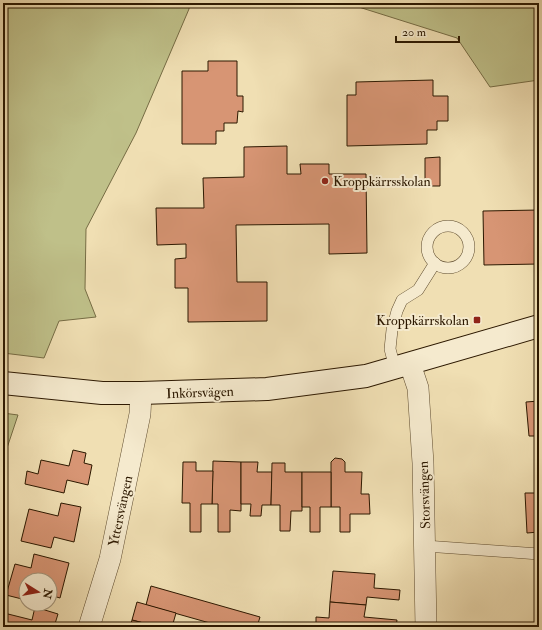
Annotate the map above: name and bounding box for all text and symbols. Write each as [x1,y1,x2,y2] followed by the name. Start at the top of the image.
[396,18,459,44] scale bar
[402,25,427,40] text: 20 m
[333,173,431,191] place label: Kroppkärrsskolan
[320,176,330,186] marker: Kroppkärrsskolan
[376,312,469,330] place label: Kroppkärrskolan
[472,315,482,325] marker: Kroppkärrskolan
[166,383,234,402] street label: Inkörsvägen
[415,461,434,529] street label: Storsvängen
[105,474,136,548] street label: Yttersvängen
[18,572,58,612] north arrow
[40,587,55,601] text: N

